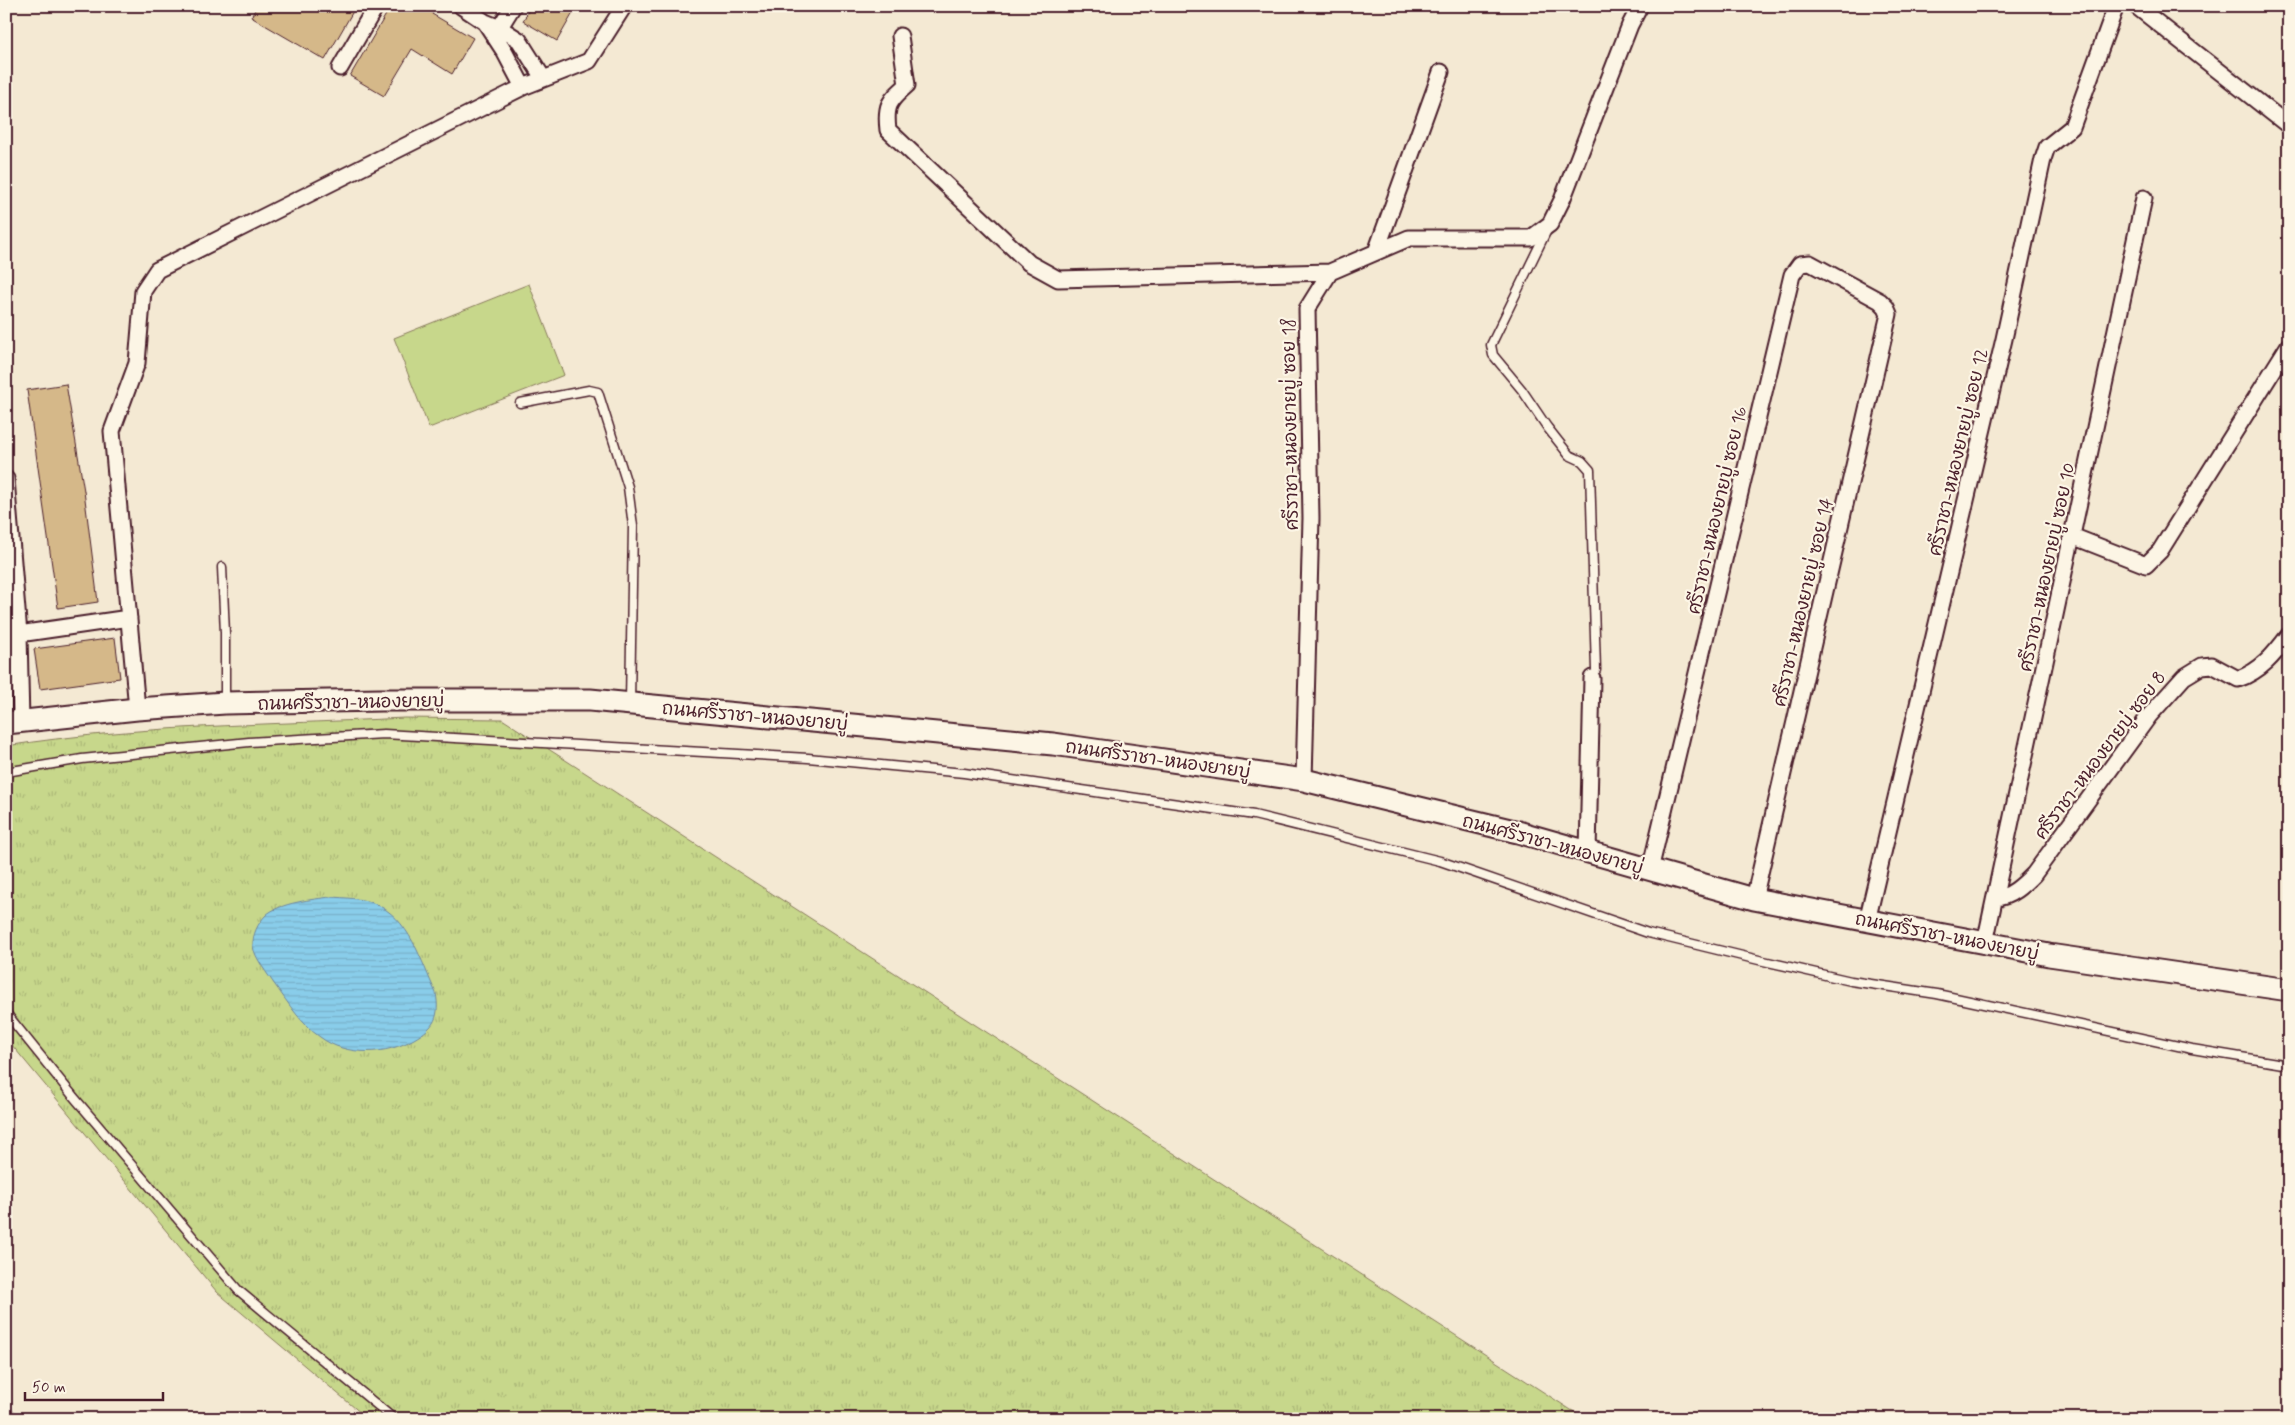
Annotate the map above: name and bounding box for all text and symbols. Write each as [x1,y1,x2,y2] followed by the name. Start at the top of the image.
[1276,317,1306,530] street label: ศรีราชา-หนองยายบู่ ซอย 18
[1922,346,1996,559] street label: ศรีราชา-หนองยายบู่ ซอย 12
[1681,404,1755,617] street label: ศรีราชา-หนองยายบู่ ซอย 16
[2013,460,2083,674] street label: ศรีราชา-หนองยายบู่ ซอย 10
[1767,495,1841,709] street label: ศรีราชา-หนองยายบู่ ซอย 14
[2029,666,2173,845] street label: ศรีราชา-หนองยายบู่ ซอย 8
[258,688,445,718] street label: ถนนศรีราชา-หนองยายบู่
[661,696,849,738] street label: ถนนศรีราชา-หนองยายบู่
[1064,734,1252,786] street label: ถนนศรีราชา-หนองยายบู่
[1459,808,1646,882] street label: ถนนศรีราชา-หนองยายบู่
[1853,906,2041,968] street label: ถนนศรีราชา-หนองยายบู่
[25,1370,162,1402] scale bar
[32,1378,66,1398] text: 50 m

